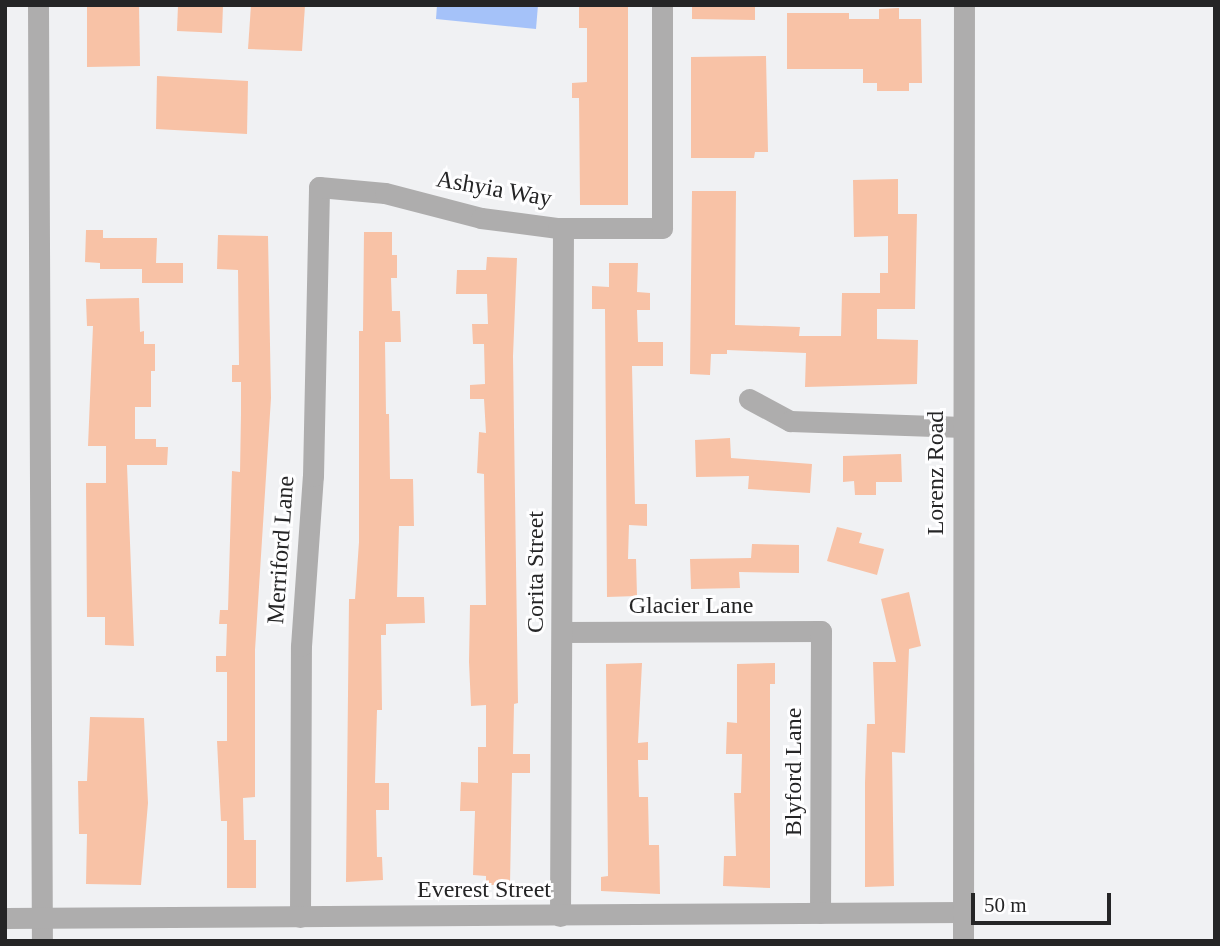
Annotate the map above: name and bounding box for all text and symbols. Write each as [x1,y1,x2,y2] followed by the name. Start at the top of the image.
[434,165,554,213] street label: Ashyia Way
[922,411,950,535] street label: Lorenz Road
[261,475,301,625] street label: Merriford Lane
[522,511,550,633] street label: Corita Street
[629,592,753,620] street label: Glacier Lane
[780,708,808,836] street label: Blyford Lane
[417,876,551,904] street label: Everest Street
[975,880,1115,924] scale bar
[984,893,1027,917] text: 50 m

